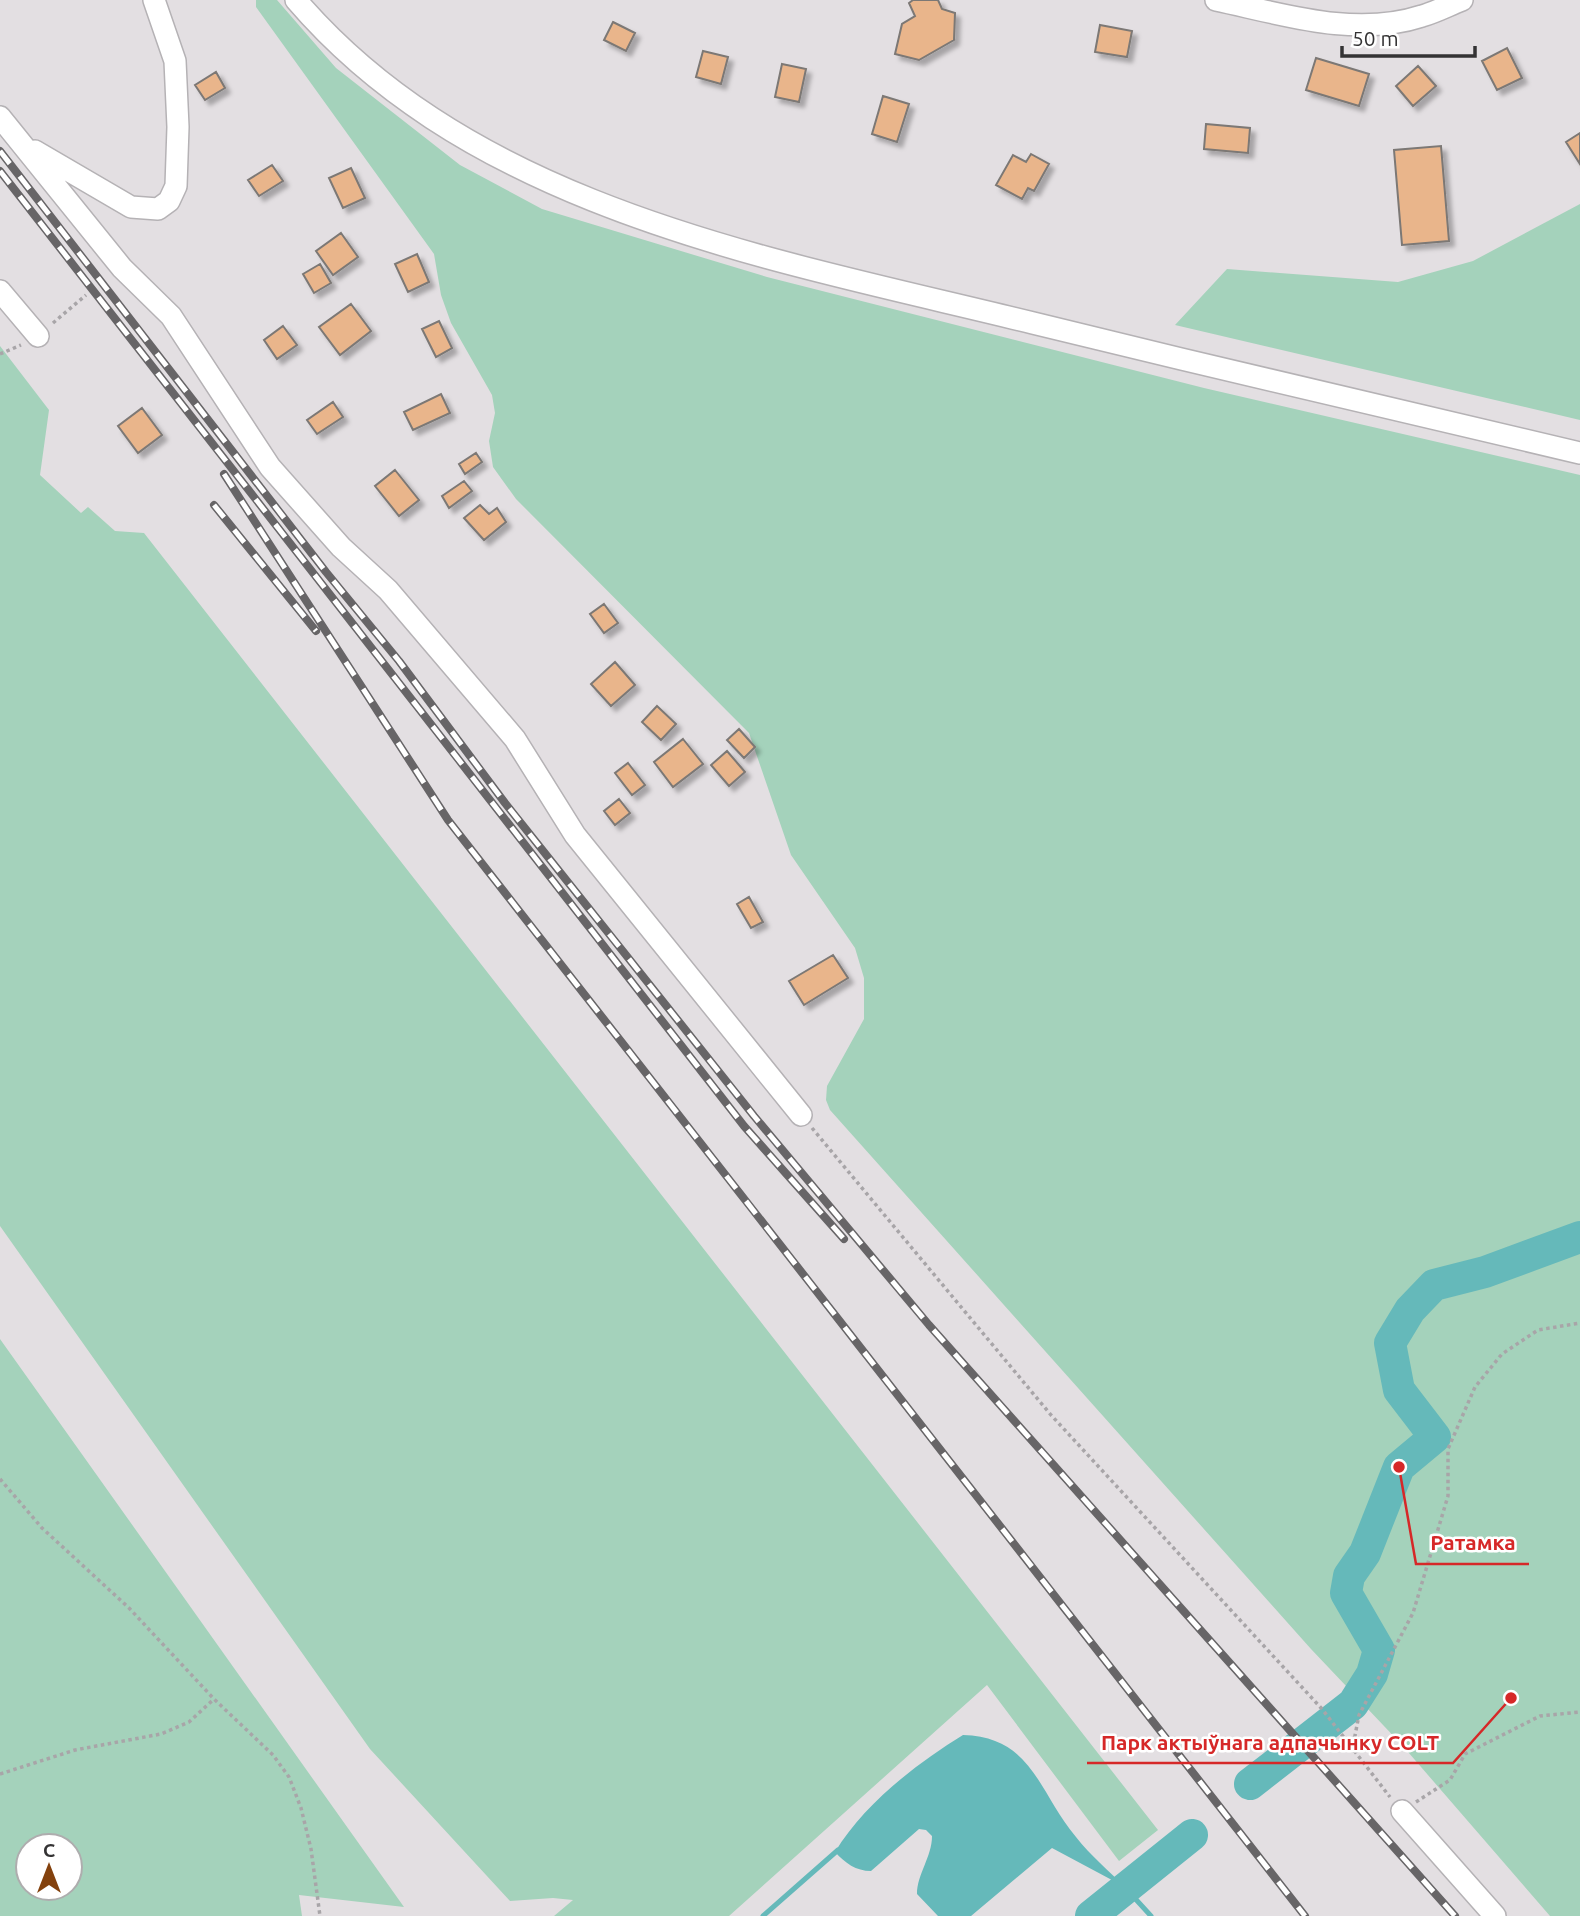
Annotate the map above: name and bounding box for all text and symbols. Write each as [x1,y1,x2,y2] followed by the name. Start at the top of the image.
[1342,14,1475,58] scale bar
[1352,26,1399,50] text: 50 m
[1416,1522,1529,1564] callout: Ратамка
[1430,1530,1516,1554] text: Ратамка
[1087,1721,1453,1763] callout: Парк актыўнага адпачынку COLT
[1101,1730,1439,1754] text: Парк актыўнага адпачынку COLT
[14,1832,84,1902] north arrow
[43,1839,55,1861] text: С

